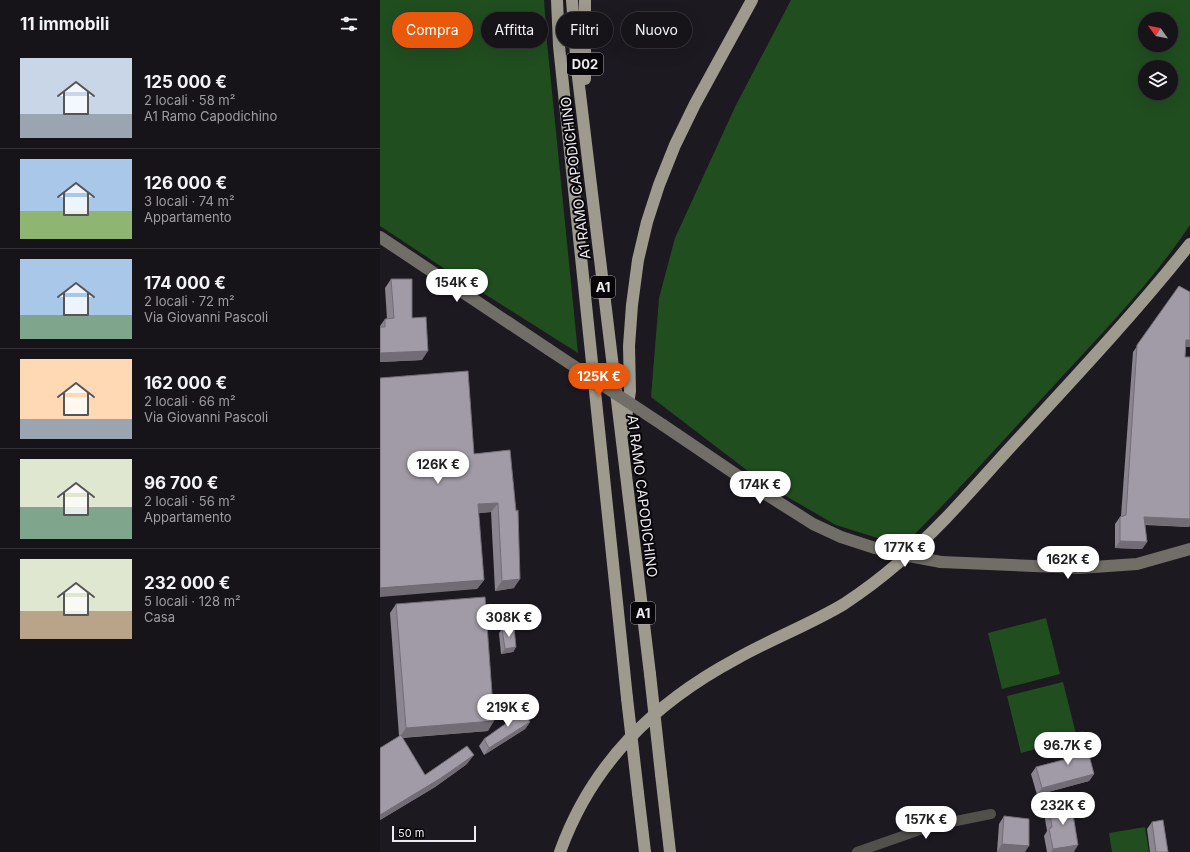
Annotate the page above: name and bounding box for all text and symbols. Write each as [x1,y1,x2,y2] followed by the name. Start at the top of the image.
[392,12,473,48] chip: Compra
[481,12,548,48] chip: Affitta
[556,12,613,48] chip: Filtri
[621,12,692,48] chip: Nuovo
[1138,12,1178,52] north arrow
[1138,12,1178,100] map controls
[338,13,360,35] icon: filters
[20,14,109,34] text: 11 immobili
[567,53,603,75] road number: D02
[1138,60,1178,100] button: layers
[144,72,227,92] text: 125 000 €
[52,74,100,122] icon: home
[144,92,235,108] text: 2 locali · 58 m²
[557,96,593,260] street label: A1 RAMO CAPODICHINO
[144,108,277,124] text: A1 Ramo Capodichino
[144,173,227,193] text: 126 000 €
[52,175,100,223] icon: home
[144,193,235,209] text: 3 locali · 74 m²
[144,209,232,225] text: Appartamento
[424,269,490,303] pin: 154K €
[144,273,226,293] text: 174 000 €
[435,274,479,290] text: 154K €
[52,275,100,323] icon: home
[591,276,615,298] road number: A1
[144,293,235,309] text: 2 locali · 72 m²
[144,309,268,325] text: Via Giovanni Pascoli
[566,363,632,397] pin: 125K €
[577,368,621,384] text: 125K €
[144,373,227,393] text: 162 000 €
[52,375,100,423] icon: home
[144,393,236,409] text: 2 locali · 66 m²
[144,409,268,425] text: Via Giovanni Pascoli
[625,414,661,578] street label: A1 RAMO CAPODICHINO
[405,451,471,485] pin: 126K €
[416,456,460,472] text: 126K €
[727,471,793,505] pin: 174K €
[144,473,218,493] text: 96 700 €
[52,475,100,523] icon: home
[739,476,781,492] text: 174K €
[144,493,236,509] text: 2 locali · 56 m²
[144,509,232,525] text: Appartamento
[872,534,938,568] pin: 177K €
[884,539,926,555] text: 177K €
[1035,546,1101,580] pin: 162K €
[1046,551,1090,567] text: 162K €
[144,573,230,593] text: 232 000 €
[52,575,100,623] icon: home
[144,593,241,609] text: 5 locali · 128 m²
[631,602,655,624] road number: A1
[476,604,542,638] pin: 308K €
[144,609,175,625] text: Casa
[486,609,532,625] text: 308K €
[475,694,541,728] pin: 219K €
[486,699,530,715] text: 219K €
[1031,732,1105,766] pin: 96.7K €
[1043,737,1093,753] text: 96.7K €
[1030,792,1096,826] pin: 232K €
[1040,797,1086,813] text: 232K €
[893,806,959,840] pin: 157K €
[905,811,947,827] text: 157K €
[392,824,476,843] scale bar
[398,826,424,840] text: 50 m

